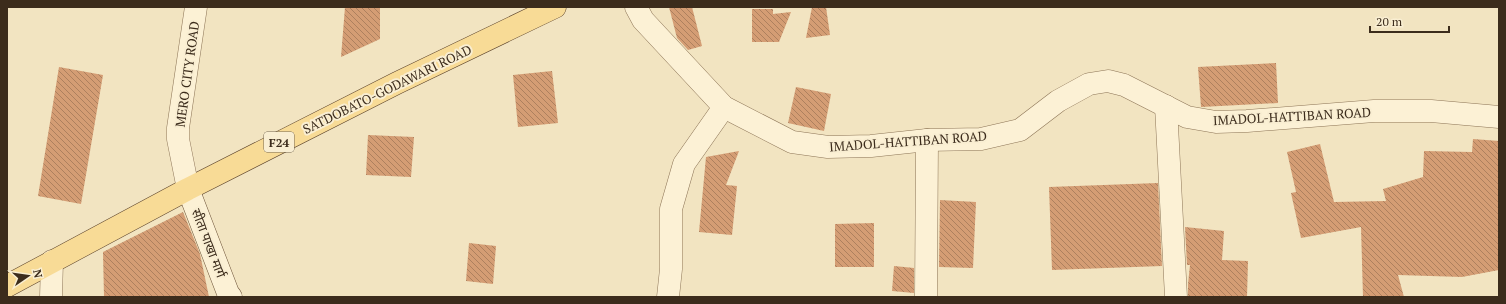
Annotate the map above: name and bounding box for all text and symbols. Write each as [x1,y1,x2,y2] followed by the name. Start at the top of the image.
[1370,8,1449,34] scale bar
[1376,14,1403,29] text: 20 m
[171,20,203,128] street label: MERO CITY ROAD
[300,40,474,138] street label: SATDOBATO-GODAWARI ROAD
[1212,103,1372,129] street label: IMADOL-HATTIBAN ROAD
[828,127,988,155] street label: IMADOL-HATTIBAN ROAD
[264,132,294,152] road number: F24
[188,206,231,281] street label: सीता पाखा मार्ग
[8,256,48,296] north arrow
[30,268,46,280] text: N

